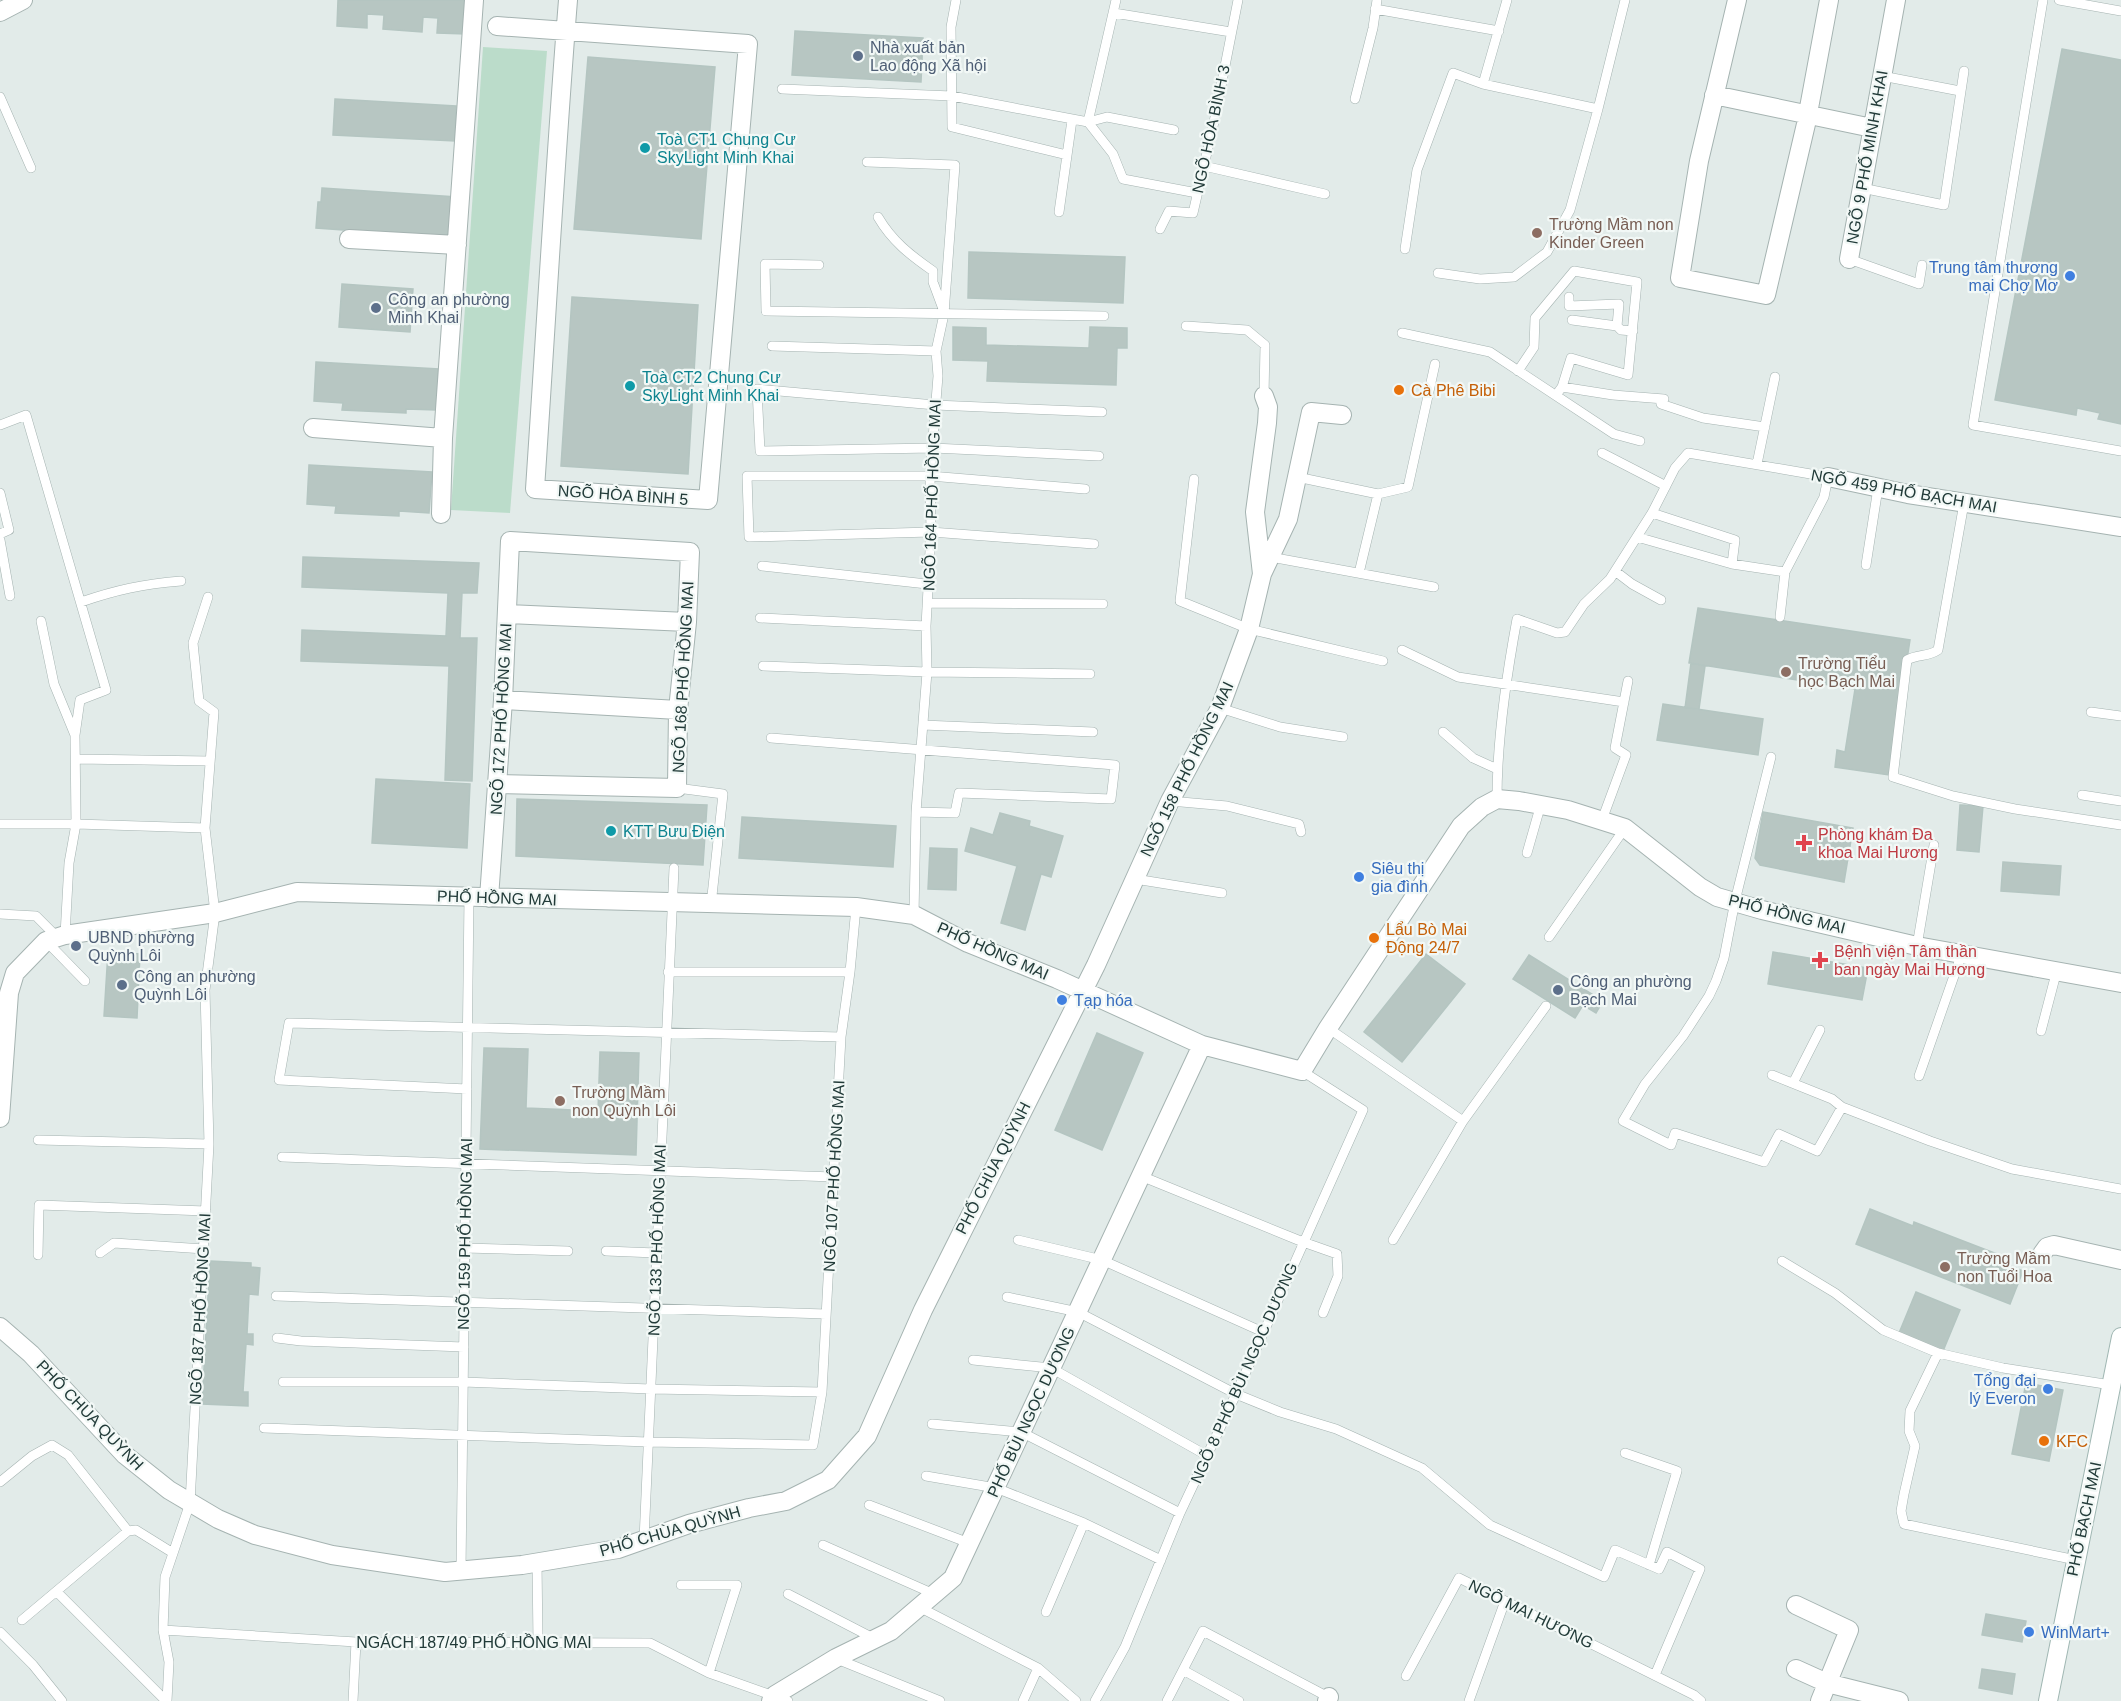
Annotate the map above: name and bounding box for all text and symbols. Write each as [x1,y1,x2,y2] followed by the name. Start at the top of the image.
[870,39,987,74] place label: Nhà xuất bản Lao động Xã hội
[851,49,865,63] marker: Nhà xuất bản Lao động Xã hội
[1187,63,1233,195] street label: NGÕ HÒA BÌNH 3
[1841,68,1891,245] street label: NGÕ 9 PHỐ MINH KHAI
[657,131,796,166] place label: Toà CT1 Chung Cư SkyLight Minh Khai
[638,141,652,155] marker: Toà CT1 Chung Cư SkyLight Minh Khai
[1549,216,1674,251] place label: Trường Mầm non Kinder Green
[1530,226,1544,240] marker: Trường Mầm non Kinder Green
[1929,259,2059,294] place label: Trung tâm thương mại Chợ Mơ
[2063,269,2077,283] marker: Trung tâm thương mại Chợ Mơ
[388,291,510,326] place label: Công an phường Minh Khai
[369,301,383,315] marker: Công an phường Minh Khai
[642,369,781,404] place label: Toà CT2 Chung Cư SkyLight Minh Khai
[623,379,637,393] marker: Toà CT2 Chung Cư SkyLight Minh Khai
[1411,382,1496,399] place label: Cà Phê Bibi
[1392,383,1406,397] marker: Cà Phê Bibi
[918,399,944,591] street label: NGÕ 164 PHỐ HỒNG MAI
[1810,464,1999,516] street label: NGÕ 459 PHỐ BẠCH MAI
[557,480,689,508] street label: NGÕ HÒA BÌNH 5
[667,581,697,773] street label: NGÕ 168 PHỐ HỒNG MAI
[485,623,515,815] street label: NGÕ 172 PHỐ HỒNG MAI
[1798,655,1895,690] place label: Trường Tiểu học Bạch Mai
[1779,665,1793,679] marker: Trường Tiểu học Bạch Mai
[1135,678,1237,859] street label: NGÕ 158 PHỐ HỒNG MAI
[623,823,725,840] place label: KTT Bưu Điện
[604,824,618,838] marker: KTT Bưu Điện
[1818,826,1938,861] place label: Phòng khám Đa khoa Mai Hương
[1795,834,1813,852] marker: Phòng khám Đa khoa Mai Hương
[1371,860,1428,895] place label: Siêu thị gia đình
[1352,870,1366,884] marker: Siêu thị gia đình
[437,885,557,909] street label: PHỐ HỒNG MAI
[1727,889,1848,937] street label: PHỐ HỒNG MAI
[935,917,1052,983] street label: PHỐ HỒNG MAI
[1386,921,1467,956] place label: Lẩu Bò Mai Động 24/7
[88,929,195,964] place label: UBND phường Quỳnh Lôi
[1367,931,1381,945] marker: Lẩu Bò Mai Động 24/7
[69,939,83,953] marker: UBND phường Quỳnh Lôi
[1834,943,1985,978] place label: Bệnh viện Tâm thần ban ngày Mai Hương
[1811,951,1829,969] marker: Bệnh viện Tâm thần ban ngày Mai Hương
[134,968,256,1003] place label: Công an phường Quỳnh Lôi
[1570,973,1692,1008] place label: Công an phường Bạch Mai
[115,978,129,992] marker: Công an phường Quỳnh Lôi
[1551,983,1565,997] marker: Công an phường Bạch Mai
[1074,992,1133,1009] place label: Tạp hóa
[1055,993,1069,1007] marker: Tạp hóa
[818,1080,848,1272] street label: NGÕ 107 PHỐ HỒNG MAI
[572,1084,676,1119] place label: Trường Mầm non Quỳnh Lôi
[553,1094,567,1108] marker: Trường Mầm non Quỳnh Lôi
[951,1098,1034,1237] street label: PHỐ CHÙA QUỲNH
[453,1138,475,1330] street label: NGÕ 159 PHỐ HỒNG MAI
[643,1144,669,1336] street label: NGÕ 133 PHỐ HỒNG MAI
[184,1213,214,1405] street label: NGÕ 187 PHỐ HỒNG MAI
[1957,1250,2052,1285] place label: Trường Mầm non Tuổi Hoa
[1186,1259,1301,1486] street label: NGÕ 8 PHỐ BÙI NGỌC DƯƠNG
[1938,1260,1952,1274] marker: Trường Mầm non Tuổi Hoa
[982,1323,1078,1500] street label: PHỐ BÙI NGỌC DƯƠNG
[33,1355,148,1473] street label: PHỐ CHÙA QUỲNH
[1969,1372,2036,1407] place label: Tổng đại lý Everon
[2041,1382,2055,1396] marker: Tổng đại lý Everon
[2056,1433,2088,1450] place label: KFC
[2037,1434,2051,1448] marker: KFC
[2062,1460,2104,1578] street label: PHỐ BẠCH MAI
[597,1501,742,1559] street label: PHỐ CHÙA QUỲNH
[1466,1575,1597,1652] street label: NGÕ MAI HƯƠNG
[2041,1624,2110,1641] place label: WinMart+
[2022,1625,2036,1639] marker: WinMart+
[356,1632,592,1651] street label: NGÁCH 187/49 PHỐ HỒNG MAI

